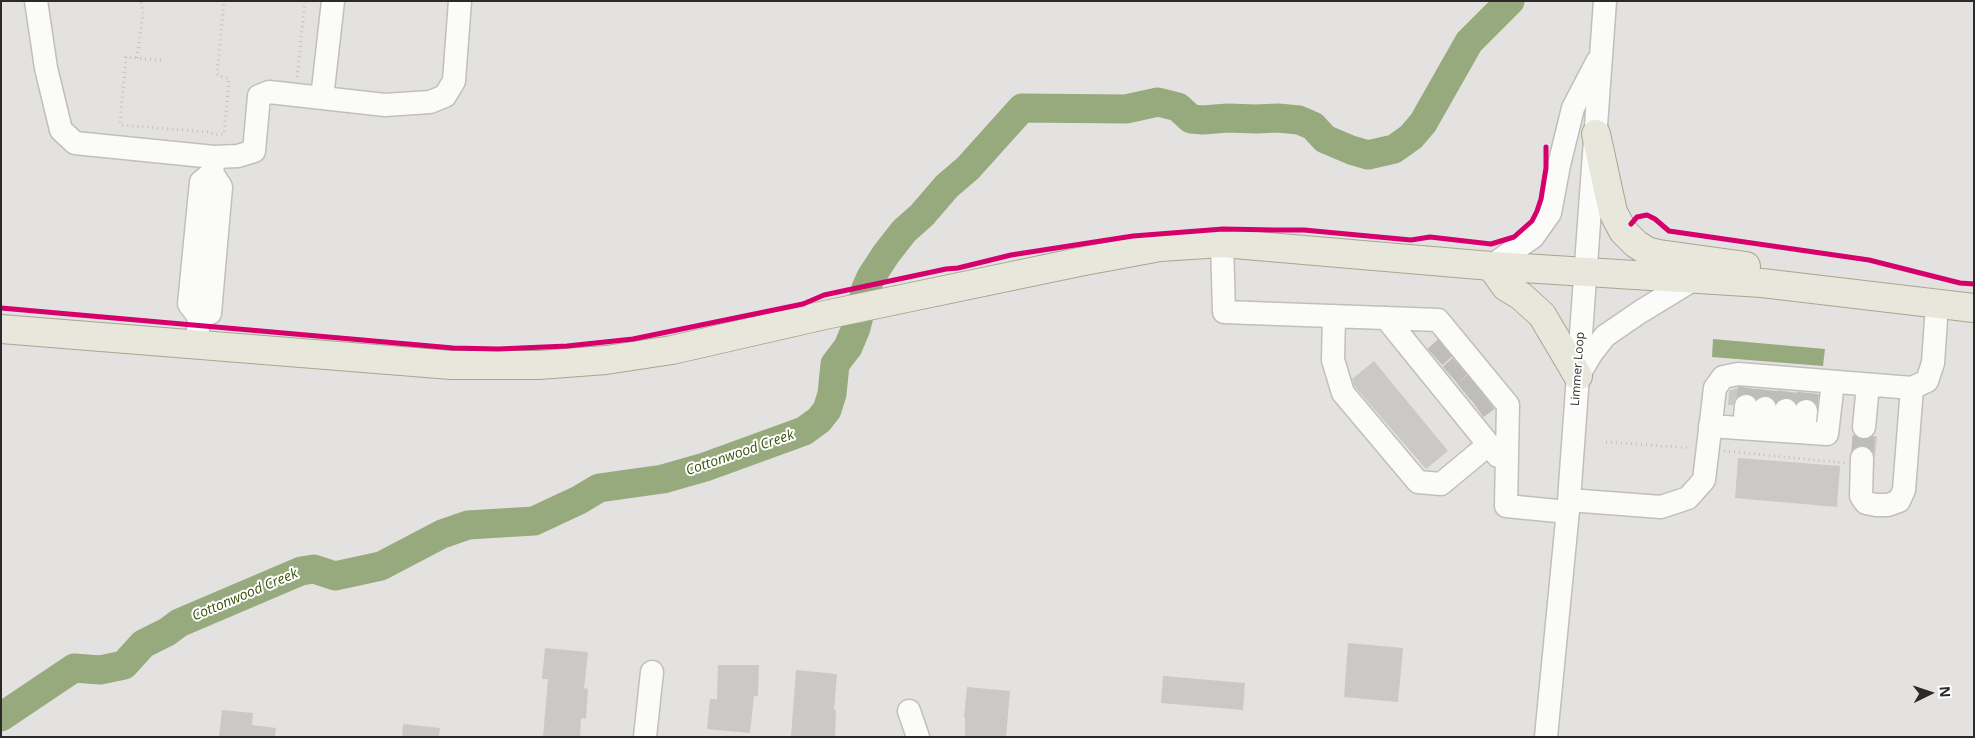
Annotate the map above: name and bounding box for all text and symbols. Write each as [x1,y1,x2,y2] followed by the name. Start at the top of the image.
[1568,331,1588,407] street label: Limmer Loop
[684,427,796,479] water label: Cottonwood Creek
[190,565,300,625] water label: Cottonwood Creek
[1905,668,1955,718] north arrow
[1936,686,1955,698] text: N

